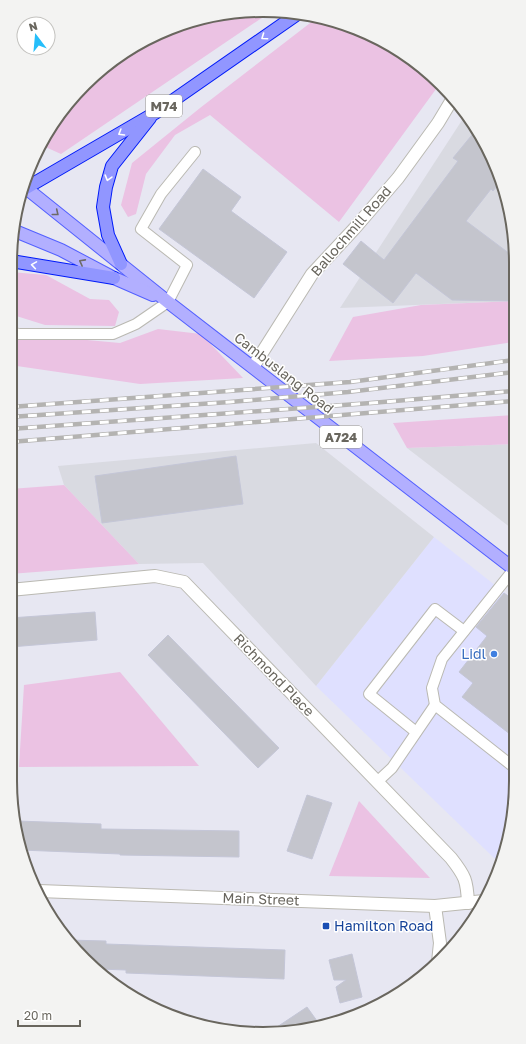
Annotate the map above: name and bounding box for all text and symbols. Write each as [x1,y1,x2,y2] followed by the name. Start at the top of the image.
[16,16,56,56] north arrow
[27,19,39,33] text: N
[261,32,268,40] one-way arrow
[146,95,182,117] road number: M74
[118,128,125,135] one-way arrow
[104,174,113,181] one-way arrow
[307,182,394,279] street label: Ballochmill Road
[52,208,59,215] one-way arrow
[79,259,87,266] one-way arrow
[31,261,37,270] one-way arrow
[231,328,338,417] street label: Cambuslang Road
[320,426,362,448] road number: A724
[231,630,318,720] street label: Richmond Place
[461,645,486,662] place label: Lidl
[489,649,499,659] marker: Lidl
[222,889,300,908] street label: Main Street
[334,917,433,934] place label: Hamilton Road
[321,921,331,931] marker: Hamilton Road
[18,1002,80,1028] scale bar
[24,1008,52,1023] text: 20 m

